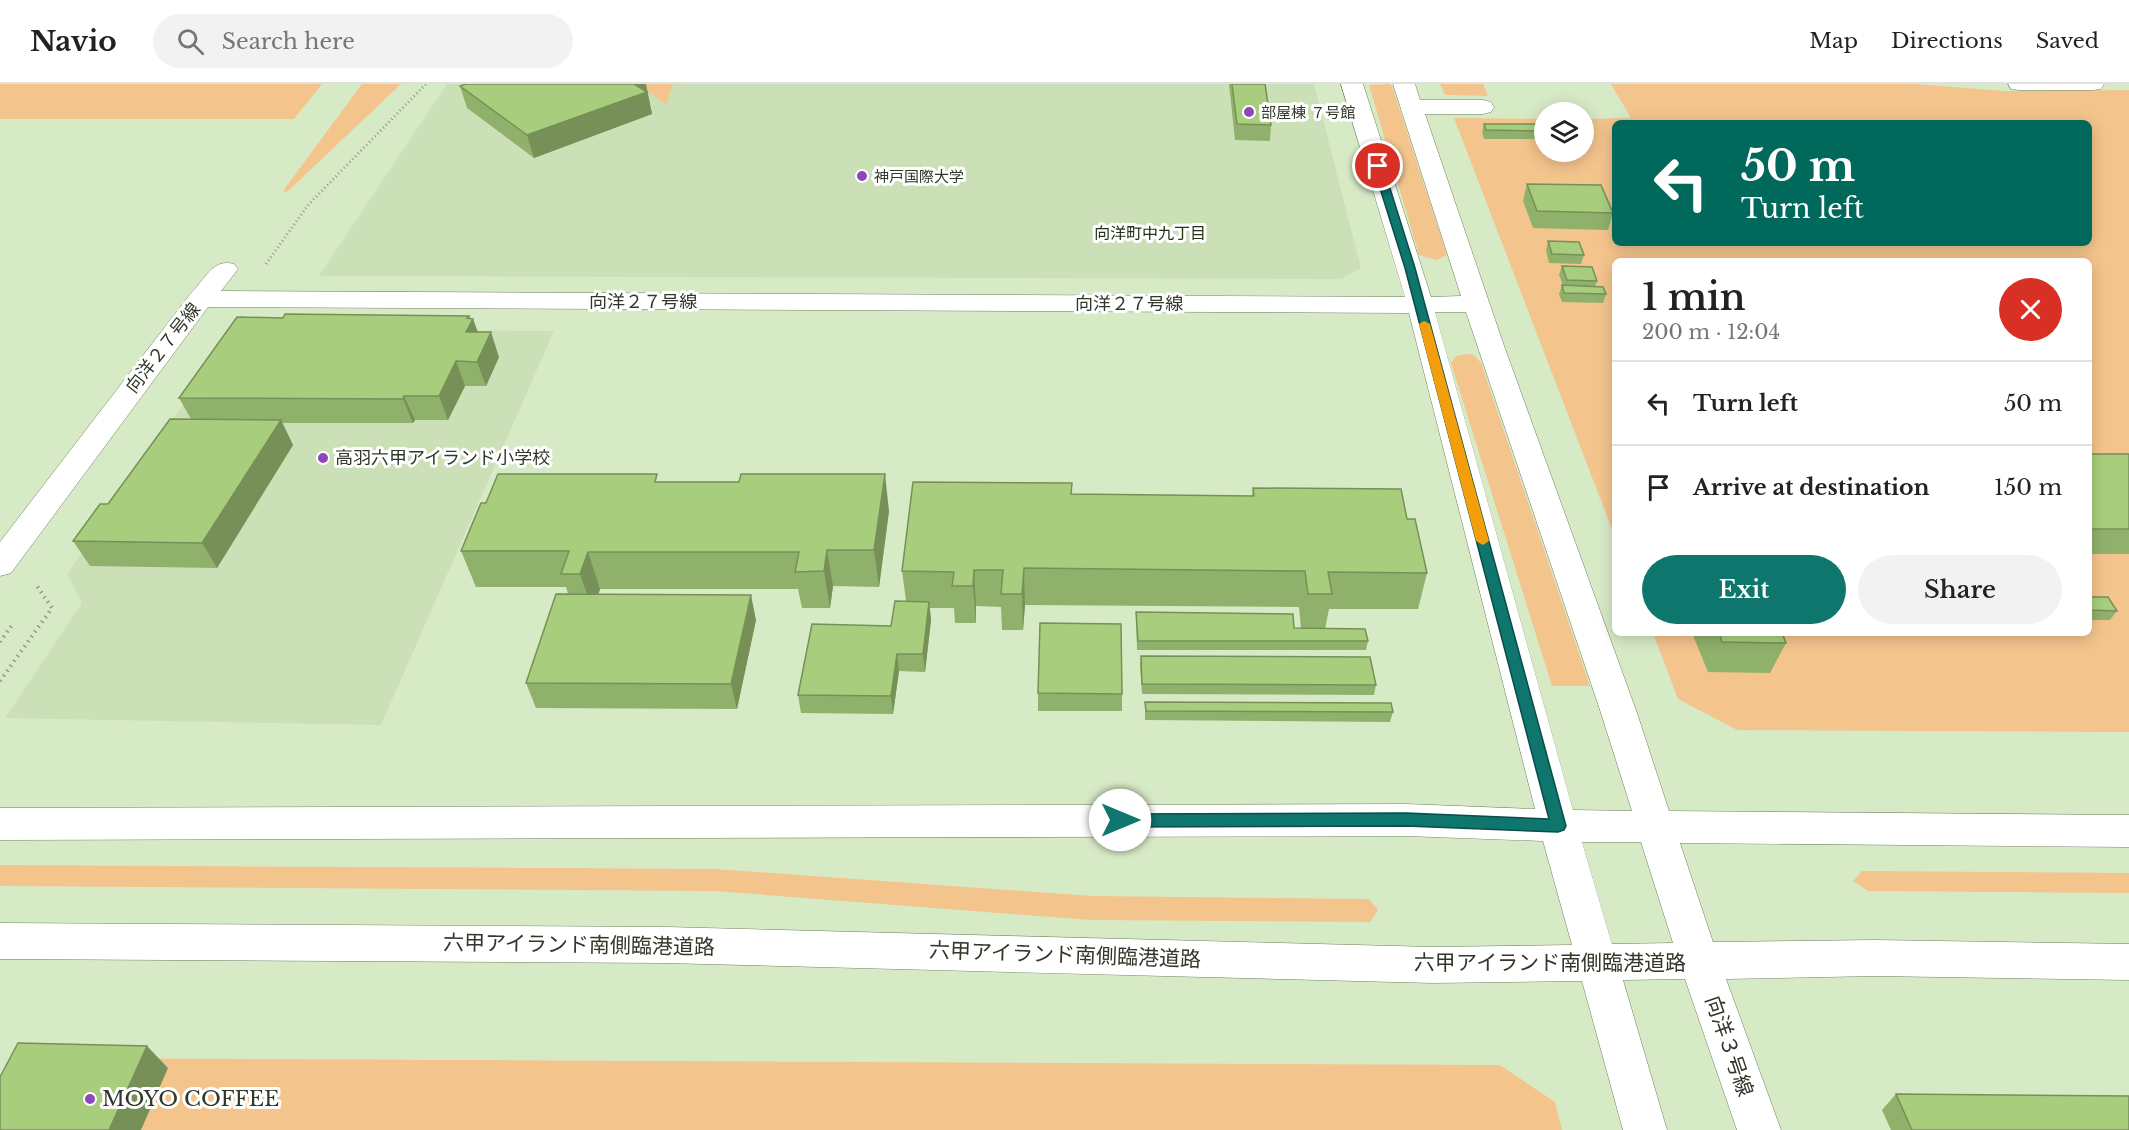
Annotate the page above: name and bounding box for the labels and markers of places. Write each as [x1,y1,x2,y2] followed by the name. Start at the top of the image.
[1261,103,1355,122] place label: 部屋棟 ７号館
[1242,105,1256,119] marker: 部屋棟 ７号館
[1352,140,1403,191] pin
[874,167,964,186] place label: 神戸国際大学
[855,169,869,183] marker: 神戸国際大学
[335,447,550,469] place label: 高羽六甲アイランド小学校
[316,451,330,465] marker: 高羽六甲アイランド小学校
[102,1086,279,1112] place label: MOYO COFFEE
[83,1092,97,1106] marker: MOYO COFFEE

